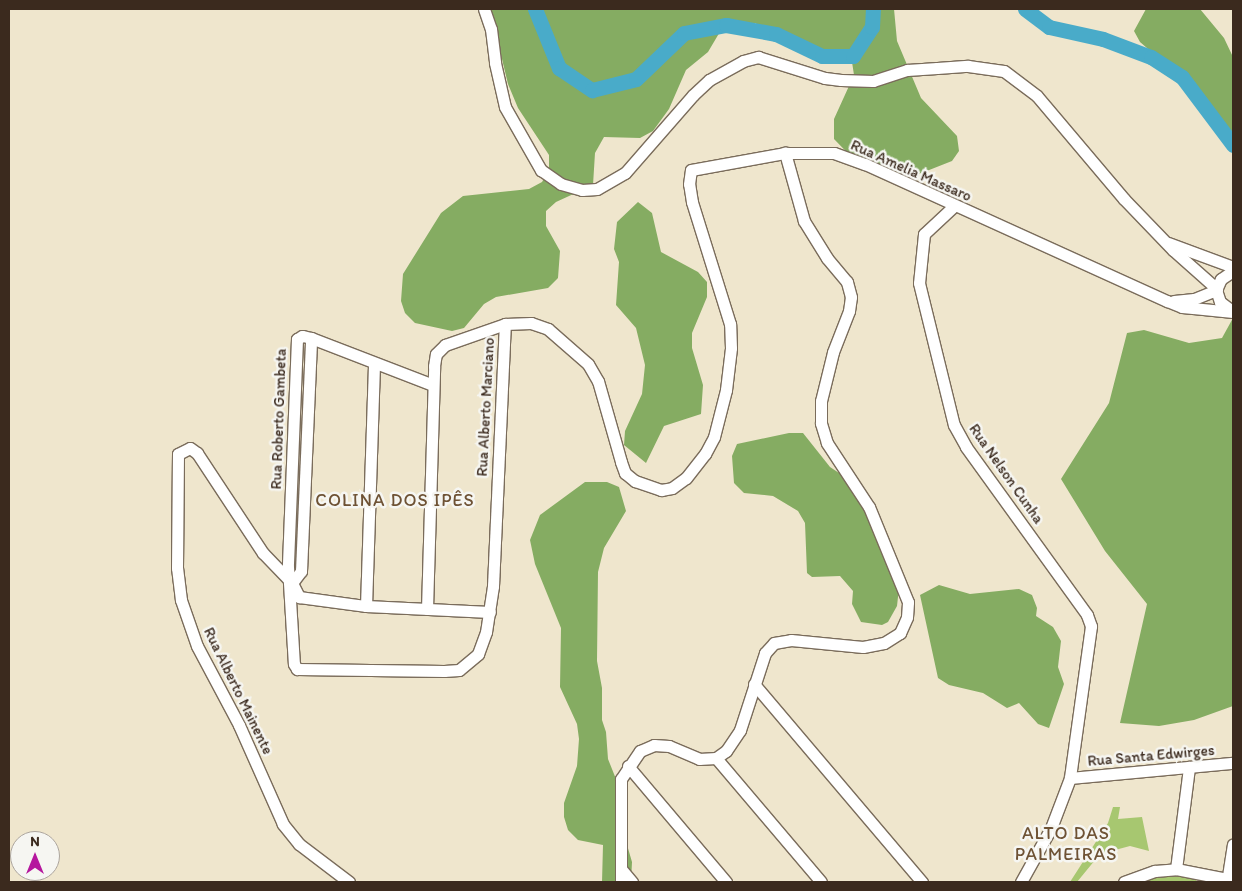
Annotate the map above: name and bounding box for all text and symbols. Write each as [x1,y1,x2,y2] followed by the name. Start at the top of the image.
[848,136,974,206] street label: Rua Amelia Massaro
[473,337,499,477] street label: Rua Alberto Marciano
[268,348,290,490] street label: Rua Roberto Gambeta
[965,421,1047,527] street label: Rua Nelson Cunha
[314,489,476,511] district label: COLINA DOS IPÊS
[199,624,277,758] street label: Rua Alberto Mainente
[1087,741,1215,771] street label: Rua Santa Edwirges
[1014,823,1118,866] district label: ALTO DAS PALMEIRAS
[10,831,60,881] north arrow
[30,833,40,850] text: N

